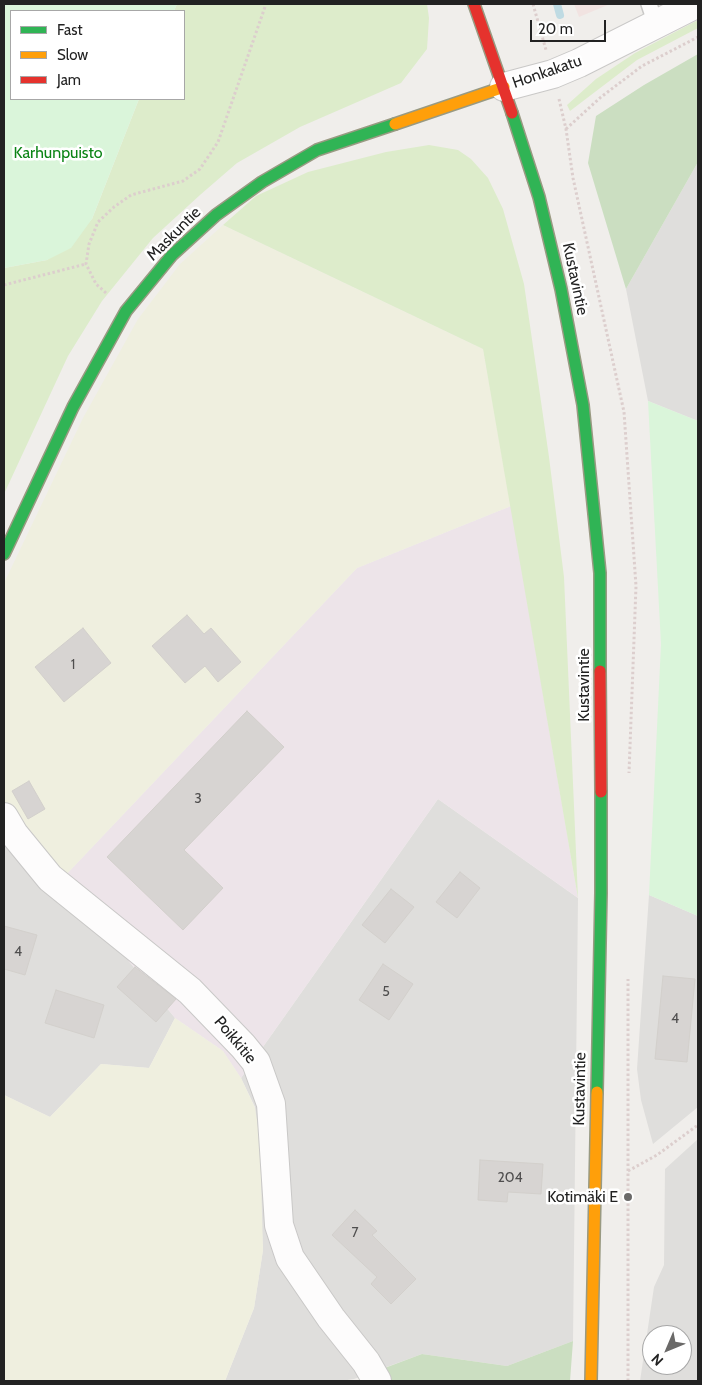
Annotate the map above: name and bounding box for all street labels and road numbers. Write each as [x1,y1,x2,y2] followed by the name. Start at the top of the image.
[510,51,584,93] street label: Honkakatu
[143,203,205,265] street label: Maskuntie
[558,241,592,317] street label: Kustavintie
[574,648,594,722] street label: Kustavintie
[210,1012,260,1068] street label: Poikkitie
[570,1052,590,1126] street label: Kustavintie

